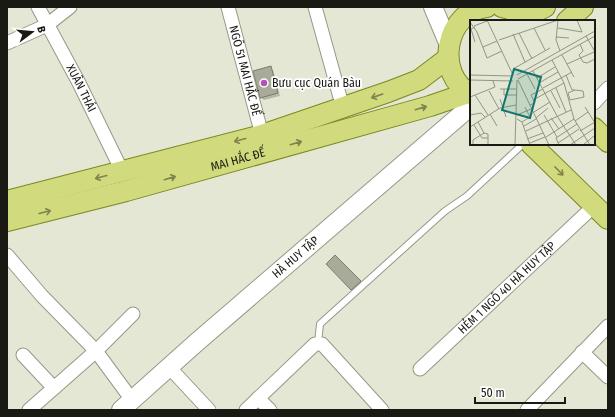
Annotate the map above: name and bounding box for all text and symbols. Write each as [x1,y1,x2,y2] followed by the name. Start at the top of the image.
[12,12,52,52] north arrow
[470,20,595,145] inset map
[226,24,267,119] street label: NGÕ 51 MAI HẮC ĐẾ
[34,25,48,34] text: B
[63,62,99,114] street label: XUÂN THÁI
[272,76,361,90] place label: Bưu cục Quán Bàu
[259,78,269,88] marker: Bưu cục Quán Bàu
[371,93,384,100] one-way arrow
[414,104,427,111] one-way arrow
[234,137,247,144] one-way arrow
[289,139,302,146] one-way arrow
[209,142,268,174] street label: MAI HẮC ĐẾ
[554,166,564,176] one-way arrow
[94,174,107,181] one-way arrow
[164,174,177,181] one-way arrow
[38,207,51,215] one-way arrow
[269,233,322,281] street label: HÀ HUY TẬP
[455,239,558,337] street label: HẺM 1 NGÕ 40 HÀ HUY TẬP
[475,379,565,405] scale bar
[481,386,505,400] text: 50 m

